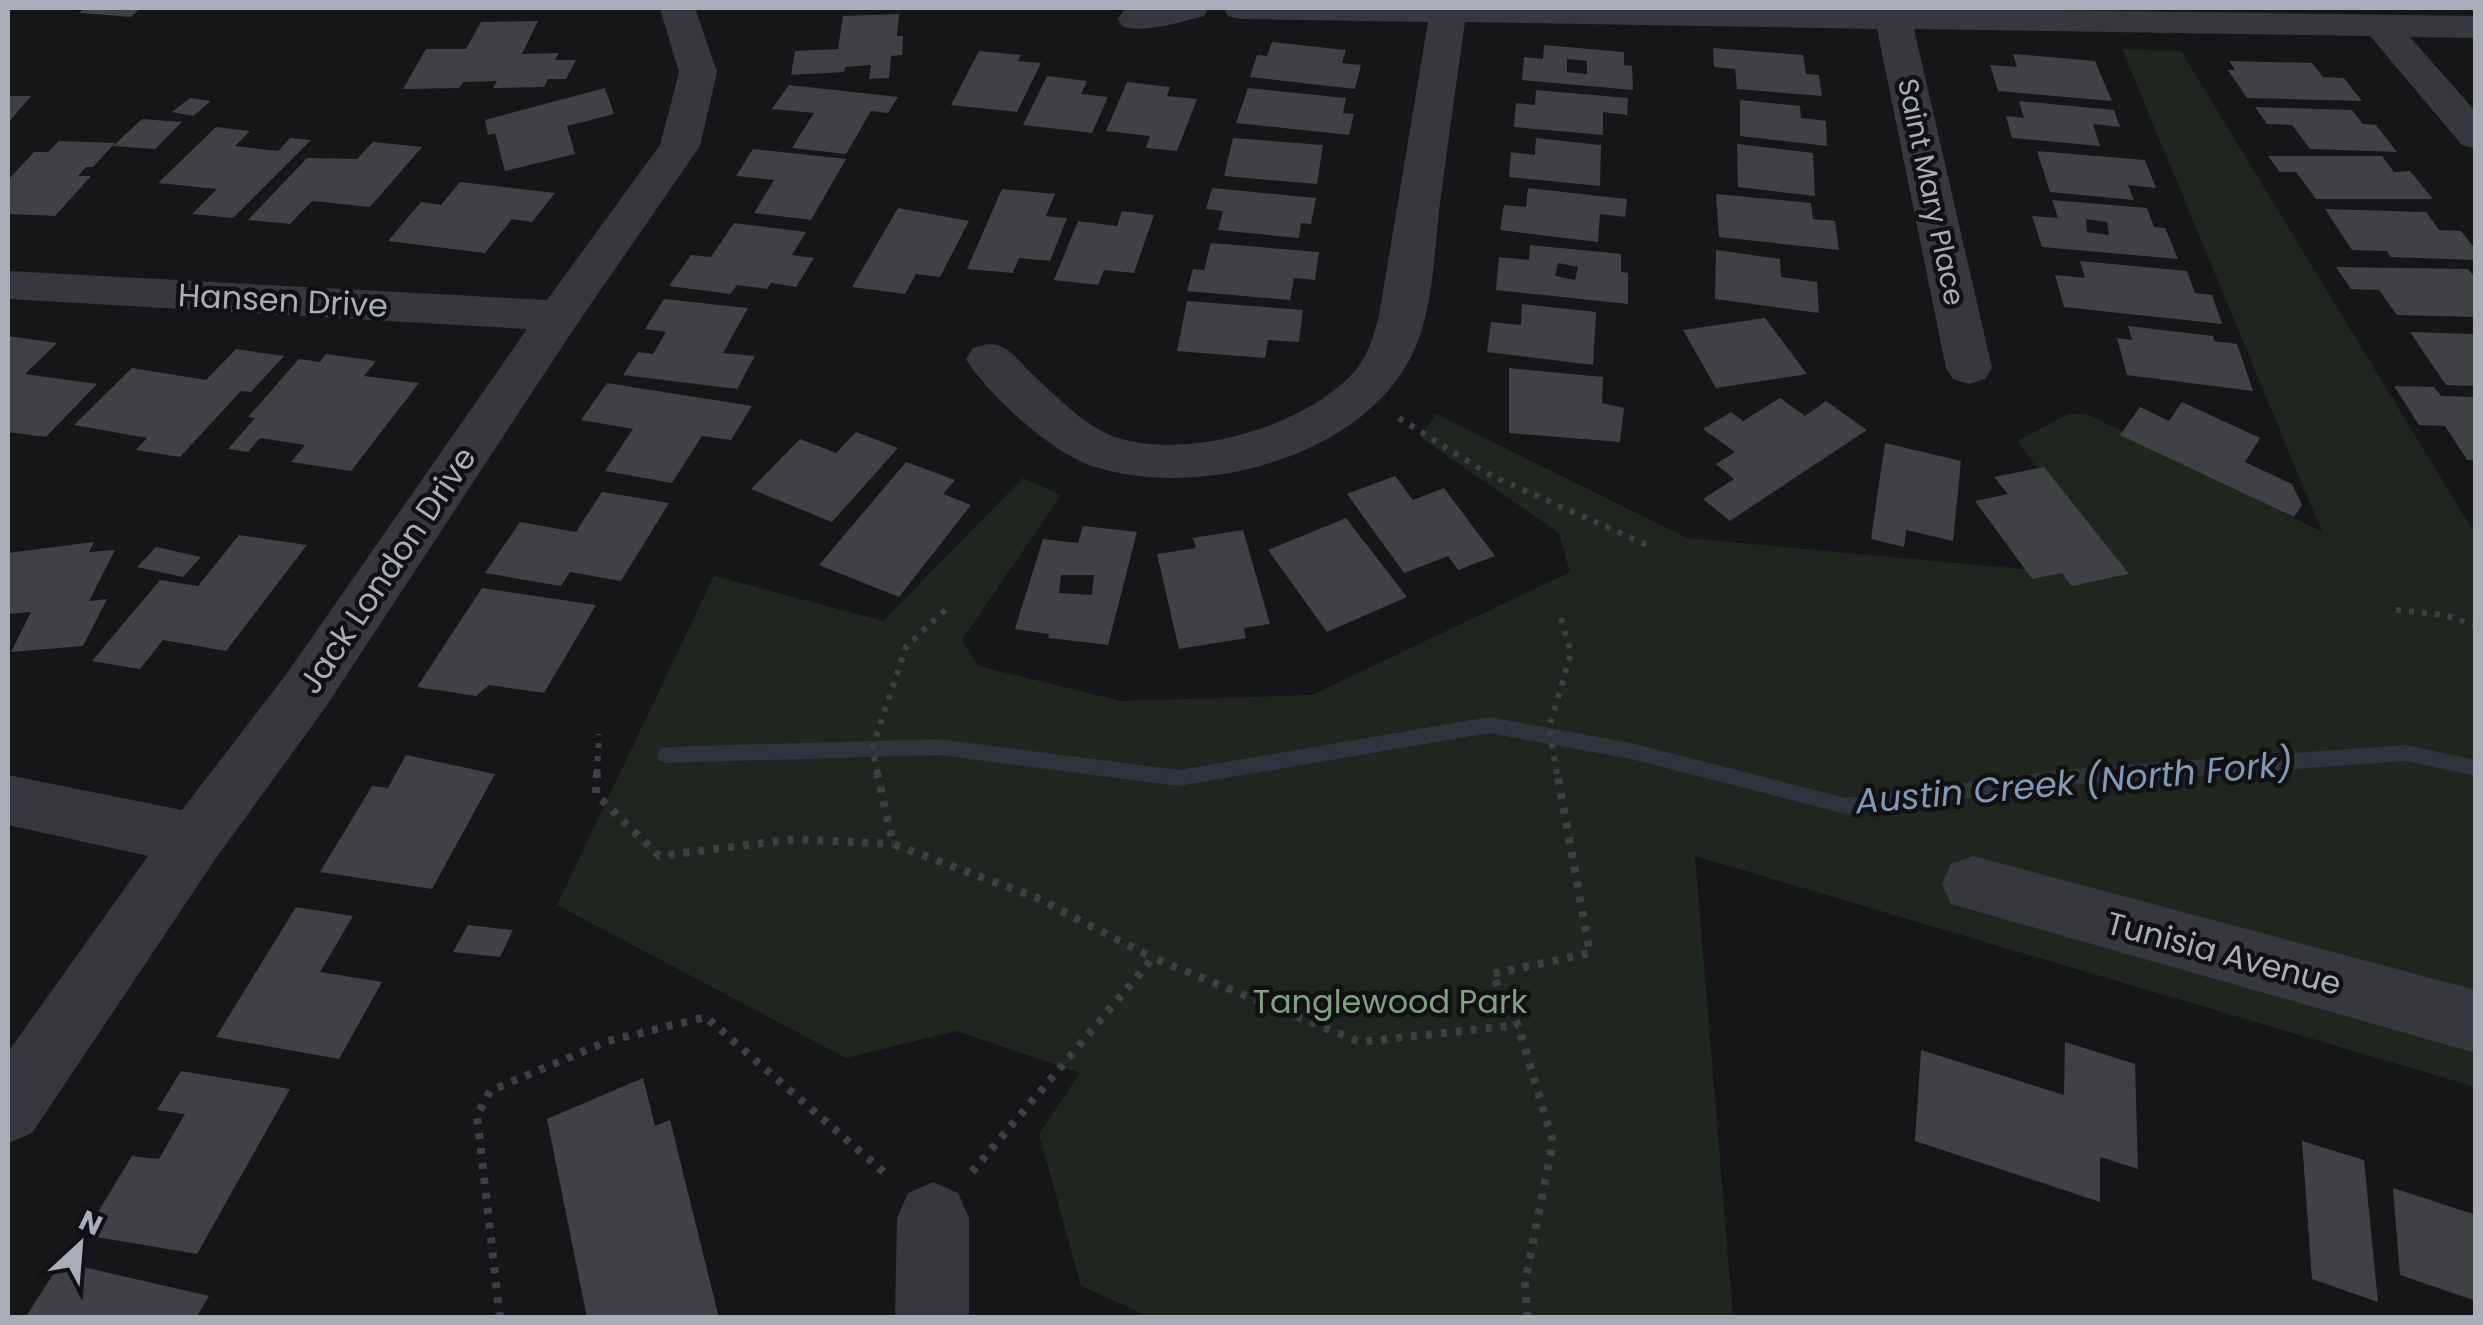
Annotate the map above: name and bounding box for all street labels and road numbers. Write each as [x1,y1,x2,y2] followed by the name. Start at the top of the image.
[1888,75,1974,309] street label: Saint Mary Place
[177,272,389,328] street label: Hansen Drive
[287,438,487,702] street label: Jack London Drive
[2102,900,2346,1006] street label: Tunisia Avenue

